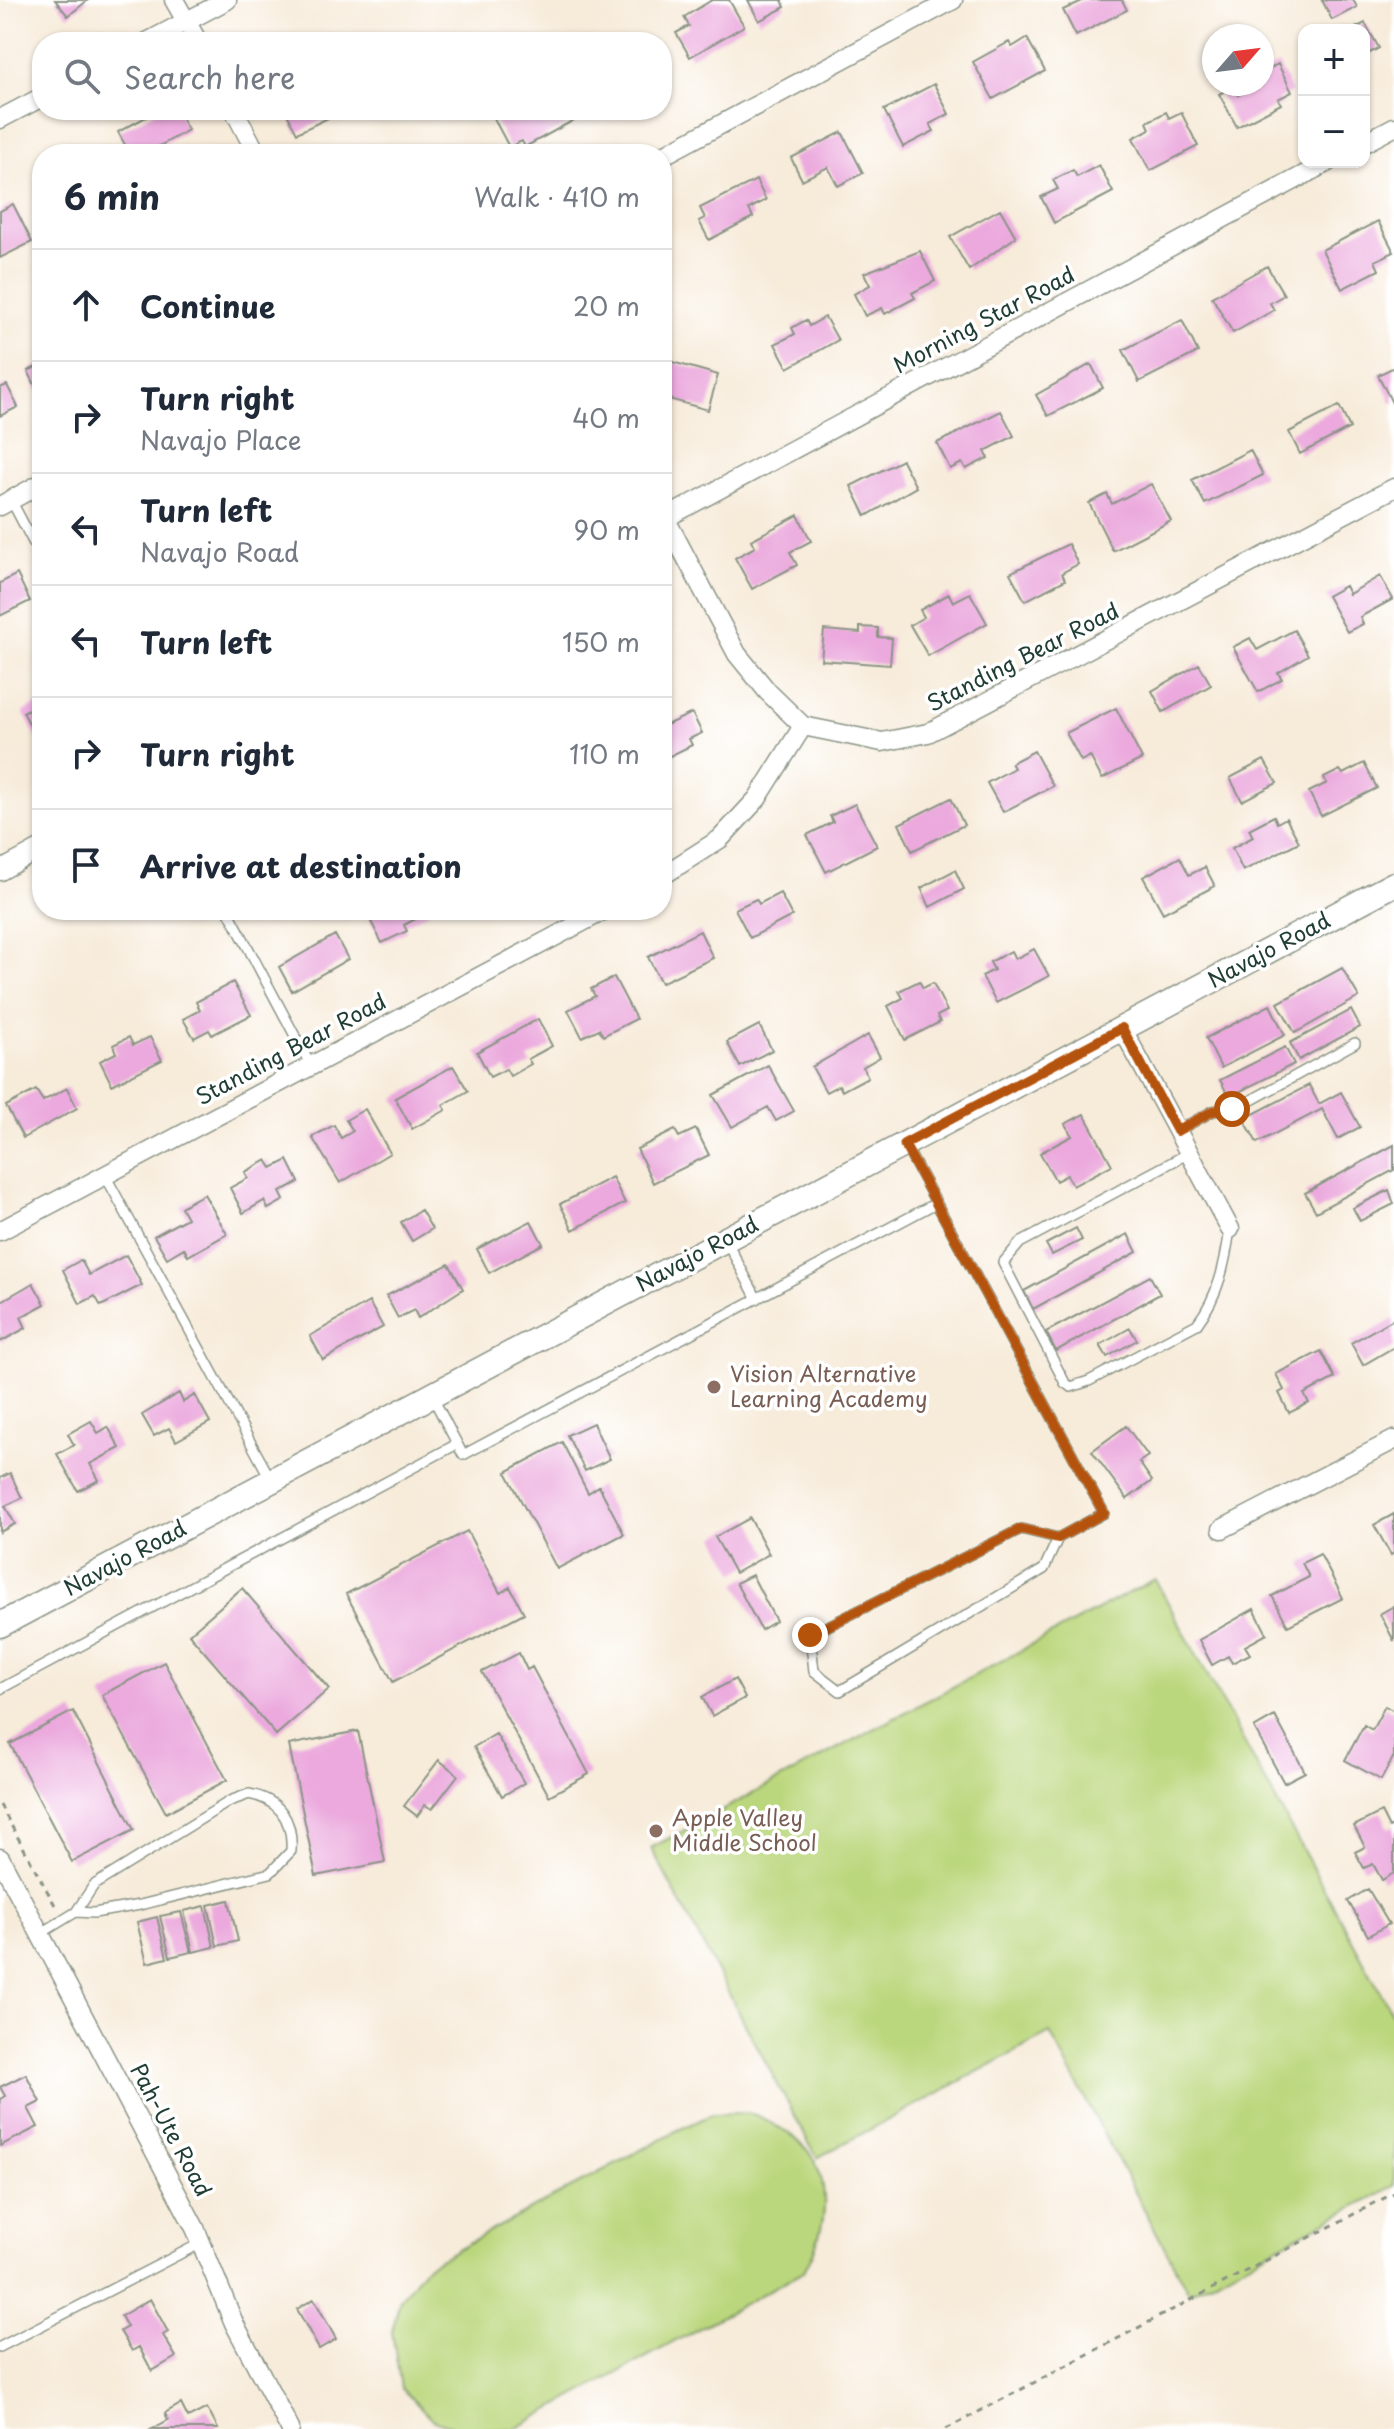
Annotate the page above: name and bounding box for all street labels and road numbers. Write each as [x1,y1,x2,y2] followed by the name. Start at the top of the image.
[887,257,1080,381] street label: Morning Star Road
[921,593,1124,718] street label: Standing Bear Road
[1201,902,1336,995] street label: Navajo Road
[189,983,391,1112] street label: Standing Bear Road
[629,1206,764,1299] street label: Navajo Road
[57,1510,192,1603] street label: Navajo Road
[123,2057,221,2202] street label: Pah-Ute Road

